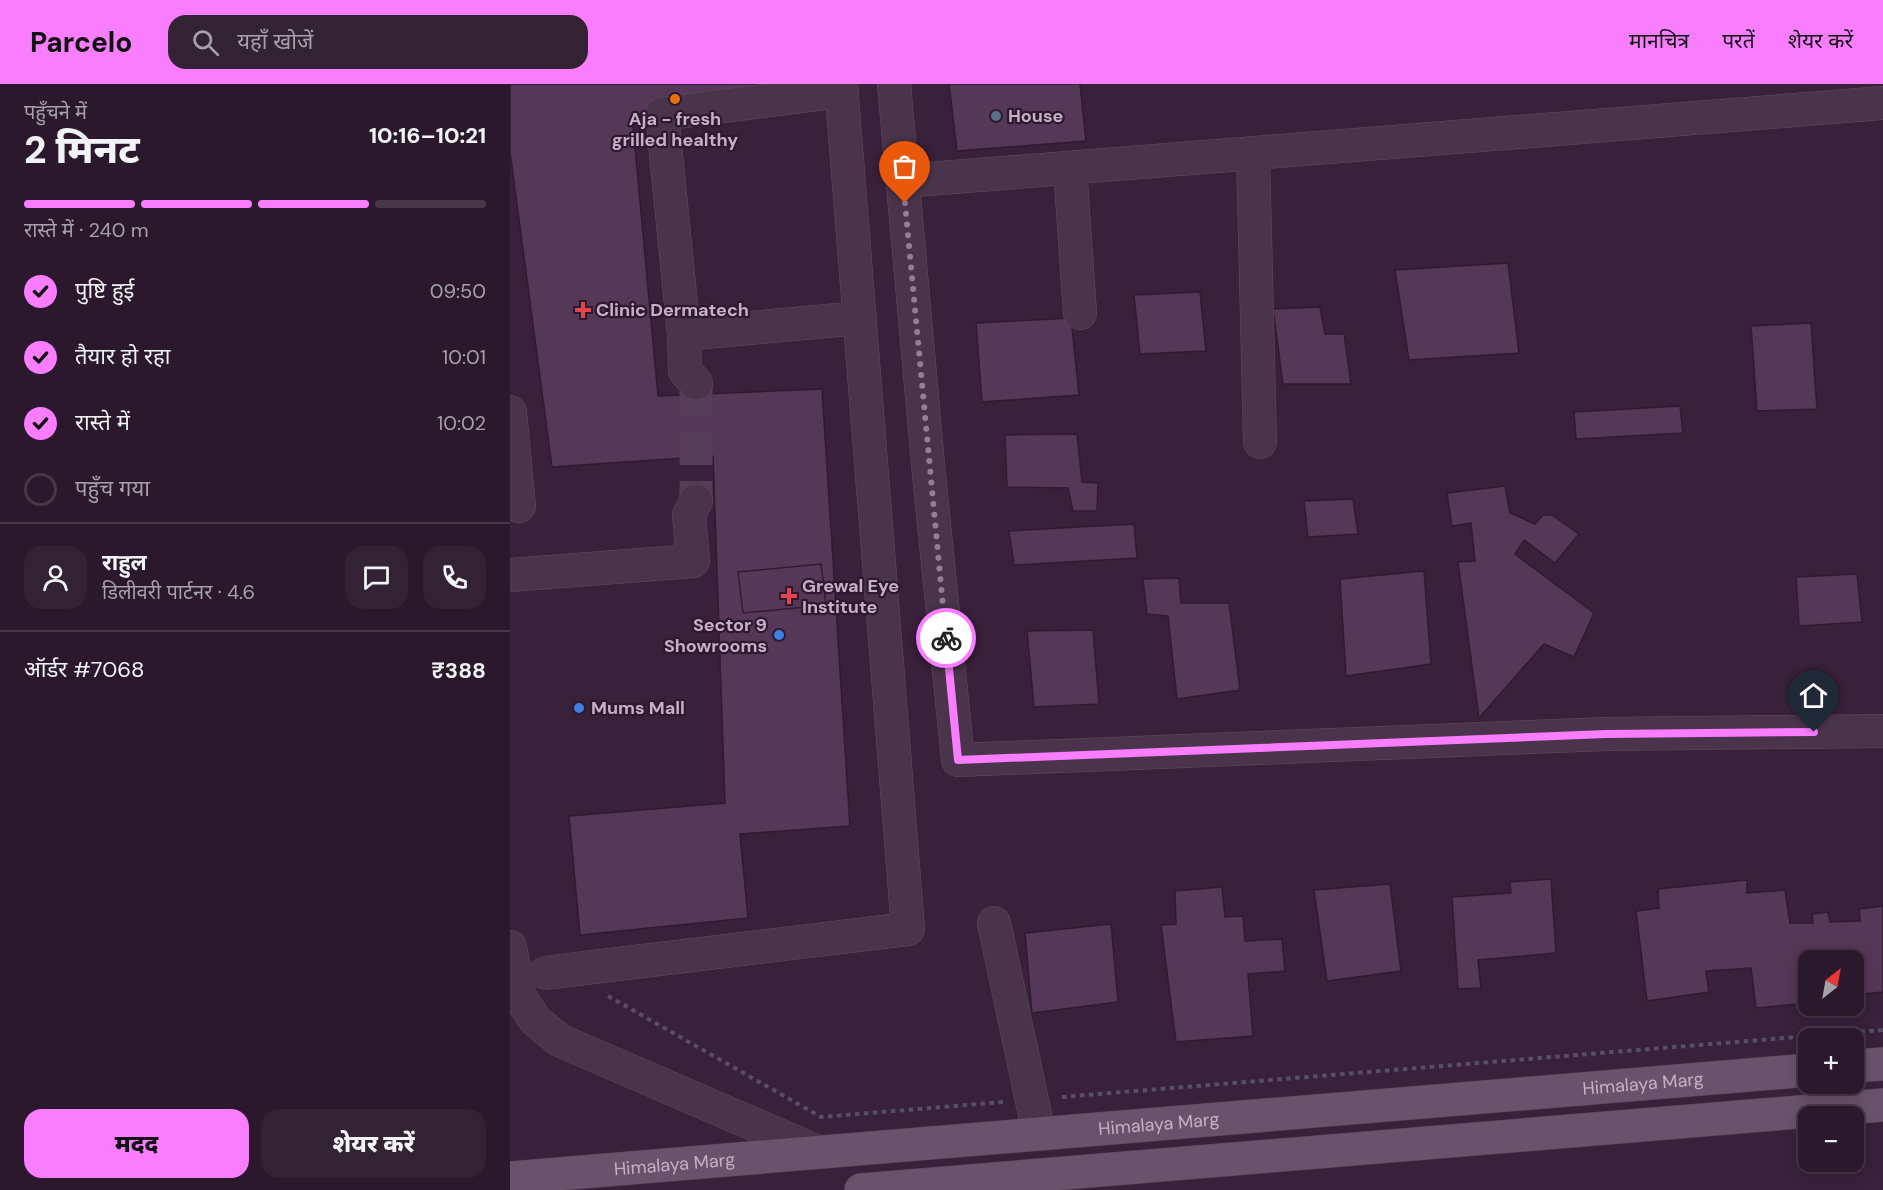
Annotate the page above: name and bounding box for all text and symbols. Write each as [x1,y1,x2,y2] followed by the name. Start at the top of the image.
[168,15,588,69] search box
[30,24,132,61] text: Parcelo
[189,26,222,59] icon: search
[237,27,313,56] text: यहाँ खोजें
[1629,27,1689,55] text: मानचित्र
[1722,27,1755,55] text: परतें
[1788,27,1853,55] text: शेयर करें
[668,92,682,106] marker: Aja - fresh grilled healthy
[24,99,87,125] text: पहुँचने में
[1008,104,1063,128] place label: House
[612,107,738,152] place label: Aja - fresh grilled healthy
[989,109,1003,123] marker: House
[369,121,486,150] text: 10:16–10:21
[24,124,140,175] text: 2 मिनट
[879,141,930,203] pin
[888,150,921,183] icon: bag
[24,217,149,243] text: रास्ते में · 240 m
[24,275,57,308] icon: check
[75,276,134,305] text: पुष्टि हुई
[430,278,486,304] text: 09:50
[596,298,749,322] place label: Clinic Dermatech
[574,301,592,319] marker: Clinic Dermatech
[24,341,57,374] icon: check
[75,342,170,371] text: तैयार हो रहा
[442,344,486,370] text: 10:01
[24,407,57,440] icon: check
[75,408,130,437] text: रास्ते में
[437,410,486,436] text: 10:02
[75,474,150,503] text: पहुँच गया
[24,546,87,609] button: person
[345,546,408,609] button: chat
[423,546,486,609] button: phone
[102,548,147,577] text: राहुल
[802,574,899,619] place label: Grewal Eye Institute
[102,579,255,605] text: डिलीवरी पार्टनर · 4.6
[780,587,798,605] marker: Grewal Eye Institute
[916,608,976,668] courier
[664,613,767,658] place label: Sector 9 Showrooms
[930,622,963,655] icon: bike
[772,628,786,642] marker: Sector 9 Showrooms
[24,655,145,684] text: ऑर्डर #7068
[431,656,486,685] text: ₹388
[1788,670,1839,732] pin
[1797,679,1830,712] icon: home
[591,696,685,720] place label: Mums Mall
[572,701,586,715] marker: Mums Mall
[1798,950,1864,1016] north arrow
[1798,950,1864,1172] map controls
[1798,1028,1864,1094] button: +
[1582,1067,1705,1101] street label: Himalaya Marg
[1798,1106,1864,1172] button: −
[1097,1107,1220,1141] street label: Himalaya Marg
[24,1109,249,1178] button: मदद
[261,1109,486,1178] button: शेयर करें
[613,1147,736,1181] street label: Himalaya Marg

